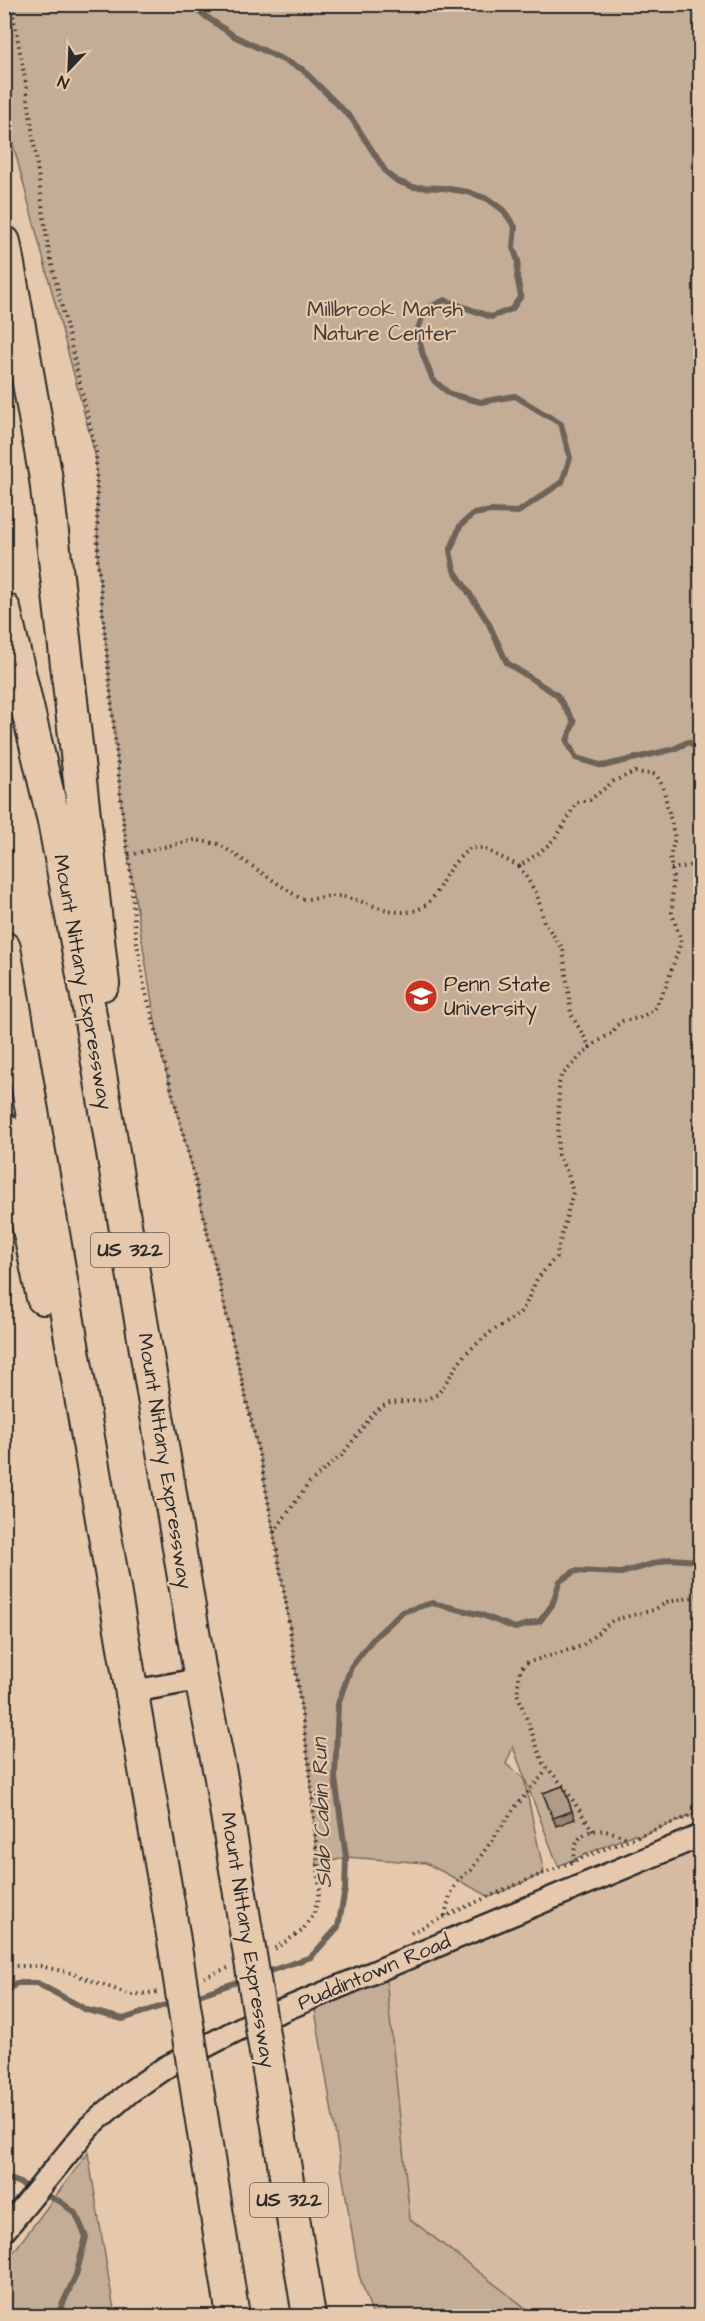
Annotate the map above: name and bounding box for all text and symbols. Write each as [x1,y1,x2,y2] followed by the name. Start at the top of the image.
[39,39,99,99] north arrow
[55,70,72,94] text: N
[307,295,464,348] park label: Millbrook Marsh Nature Center
[44,852,120,1113] street label: Mount Nittany Expressway
[444,970,551,1025] place label: Penn State University
[403,978,439,1014] school or university icon: Penn State University
[91,1233,169,1267] road number: US 322
[128,1331,200,1592] street label: Mount Nittany Expressway
[304,1735,340,1889] water label: Slab Cabin Run
[211,1810,283,2071] street label: Mount Nittany Expressway
[293,1927,455,2017] street label: Puddintown Road
[250,2183,328,2217] road number: US 322

